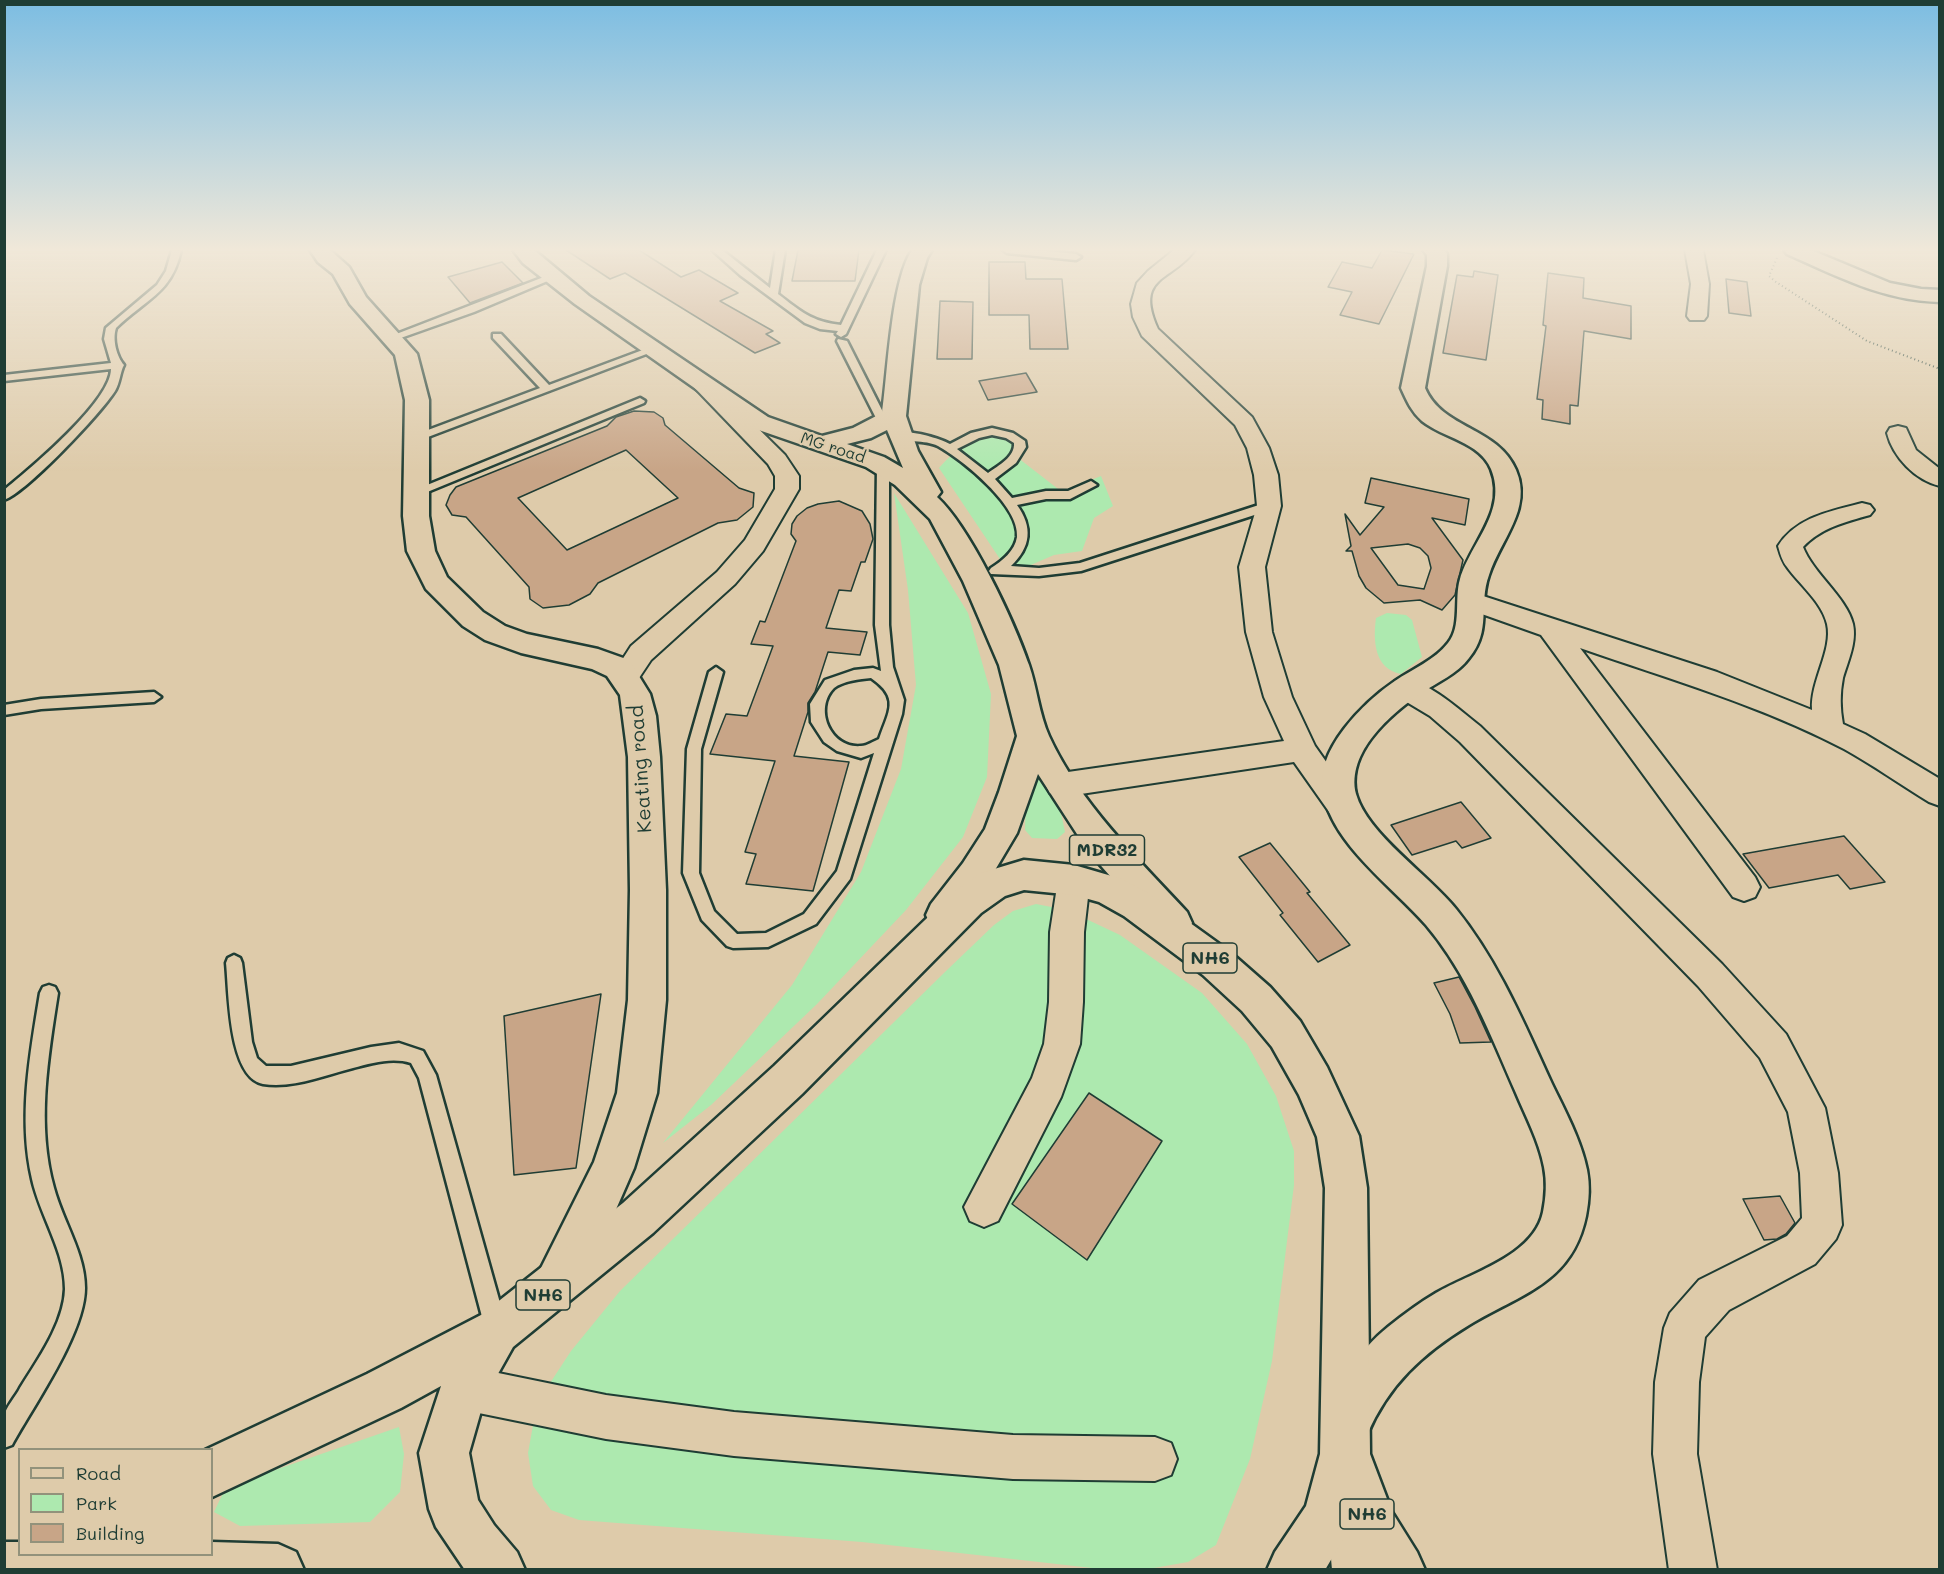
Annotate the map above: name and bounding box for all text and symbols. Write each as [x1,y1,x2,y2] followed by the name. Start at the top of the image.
[798,428,868,468] street label: MG road
[625,704,657,834] street label: Keating road
[1070,835,1144,865] road number: MDR32
[1183,943,1237,973] road number: NH6
[516,1280,570,1310] road number: NH6
[18,1448,213,1556] legend
[76,1461,121,1485] text: Road
[76,1491,117,1515] text: Park
[1340,1499,1394,1529] road number: NH6
[76,1521,144,1545] text: Building

